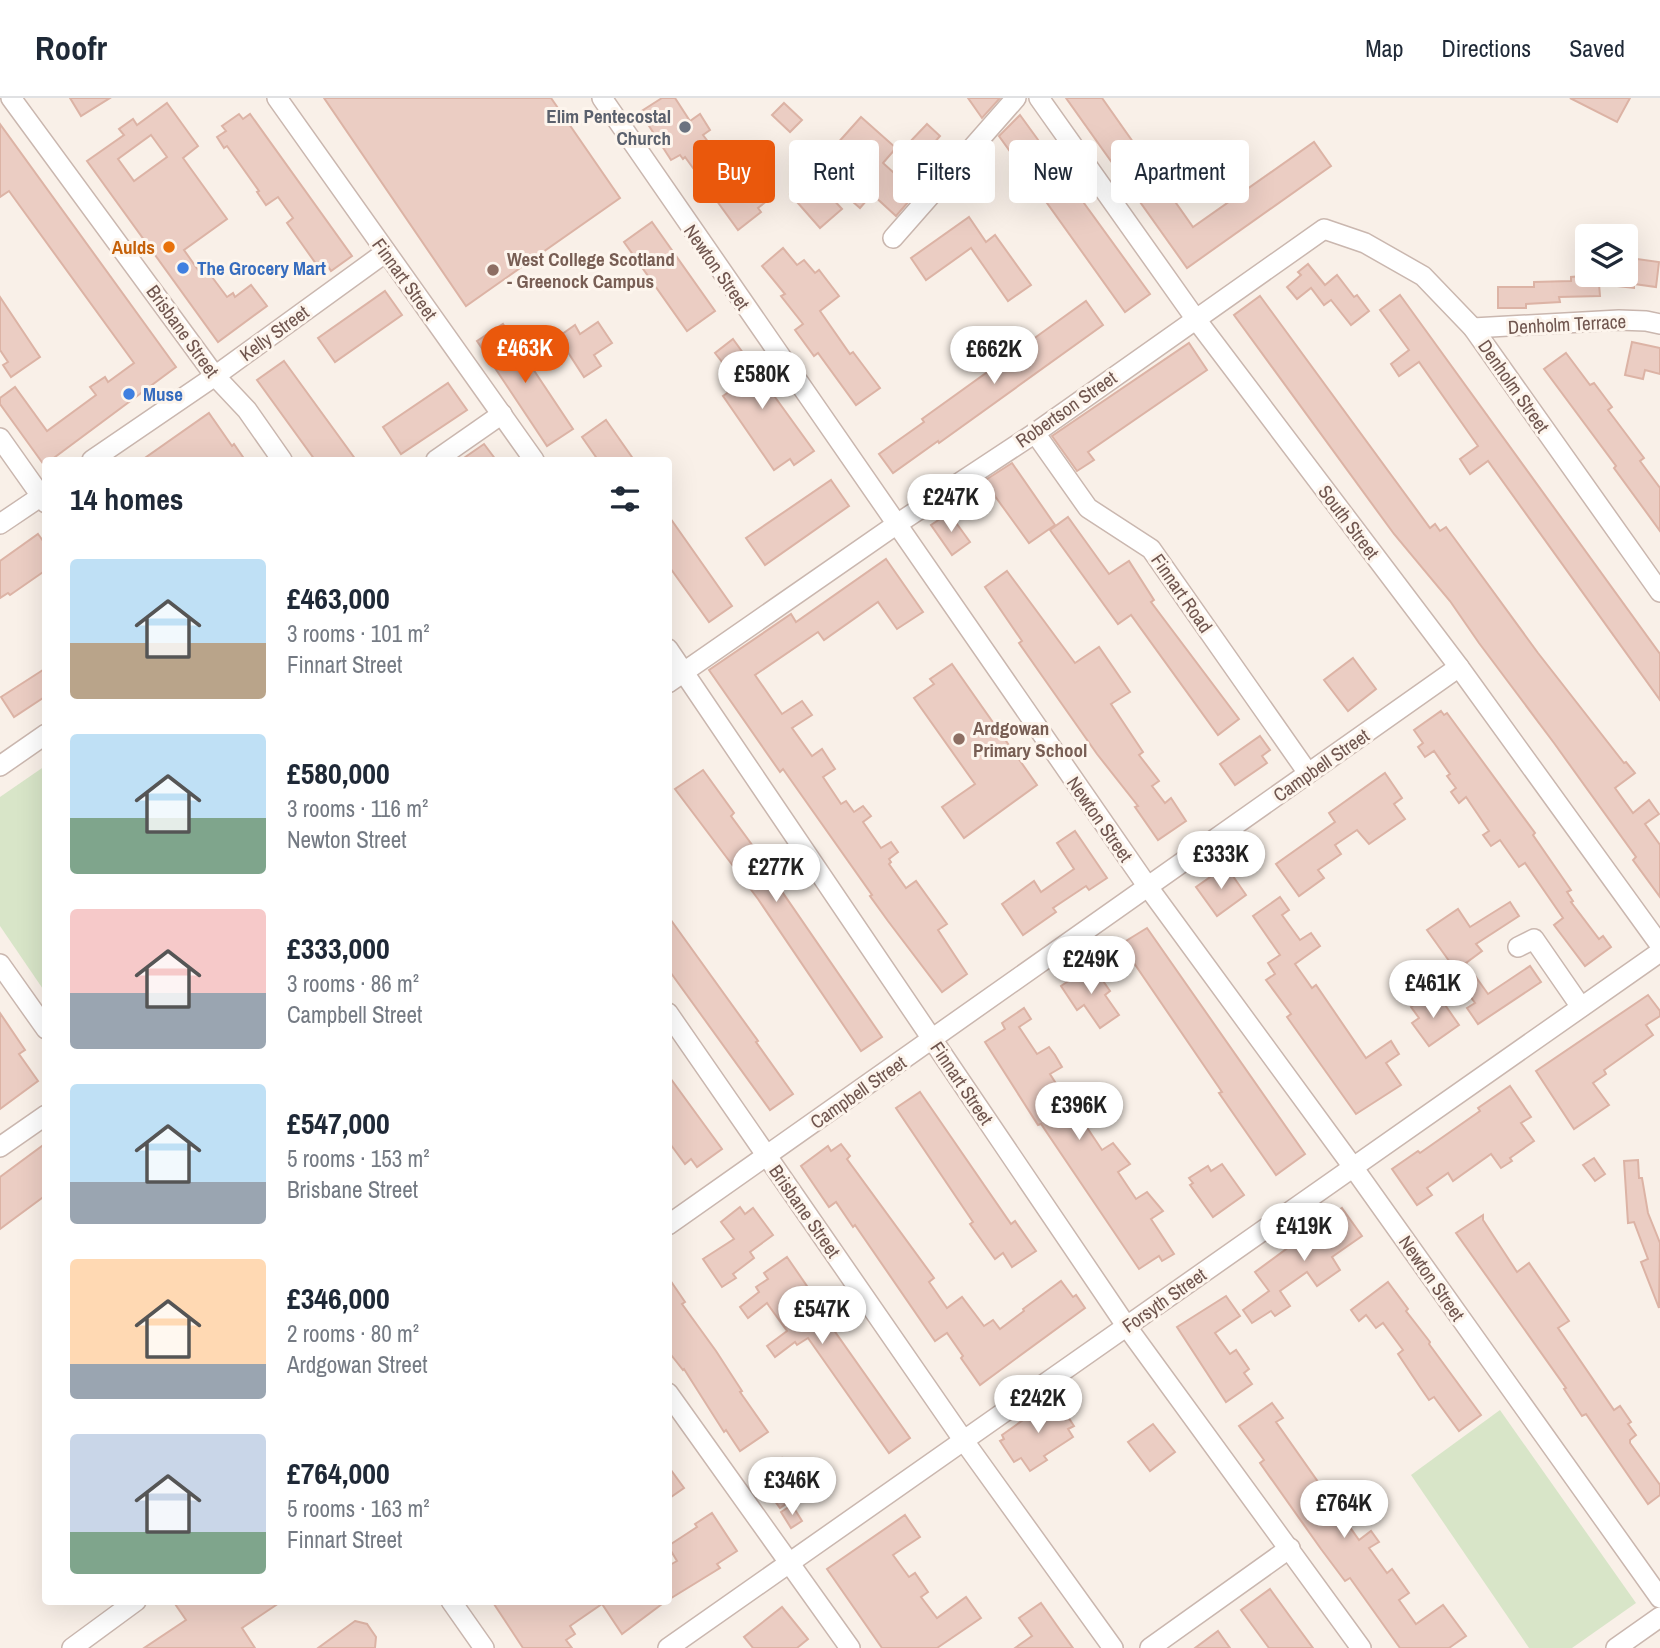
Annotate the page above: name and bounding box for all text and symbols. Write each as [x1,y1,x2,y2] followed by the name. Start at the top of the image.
[35,26,107,70] text: Roofr
[1365,32,1403,64] text: Map
[1441,32,1531,64] text: Directions
[1569,32,1625,64] text: Saved
[546,103,671,151] place label: Elim Pentecostal Church
[677,119,693,135] marker: Elim Pentecostal Church
[693,140,775,203] chip: Buy
[789,140,879,203] chip: Rent
[893,140,995,203] chip: Filters
[1009,140,1097,203] chip: New
[1111,140,1249,203] chip: Apartment
[678,219,756,315] street label: Newton Street
[1575,224,1638,287] map controls
[1575,224,1638,287] button: layers
[366,233,444,326] street label: Finnart Street
[112,234,155,260] place label: Aulds
[161,239,177,255] marker: Aulds
[507,246,675,294] place label: West College Scotland - Greenock Campus
[197,255,326,281] place label: The Grocery Mart
[175,260,191,276] marker: The Grocery Mart
[485,262,501,278] marker: West College Scotland - Greenock Campus
[141,280,226,383] street label: Brisbane Street
[234,299,314,367] street label: Kelly Street
[1507,308,1627,340] street label: Denholm Terrace
[476,326,574,385] pin: £463K
[945,327,1043,386] pin: £662K
[497,332,553,363] text: £463K
[966,333,1022,364] text: £662K
[1472,334,1556,438] street label: Denholm Street
[713,352,811,411] pin: £580K
[734,358,790,389] text: £580K
[1010,364,1122,453] street label: Robertson Street
[143,381,183,407] place label: Muse
[121,386,137,402] marker: Muse
[902,474,1000,534] pin: £247K
[70,479,184,519] text: 14 homes
[606,480,644,518] icon: filters
[1313,480,1386,565] street label: South Street
[923,481,979,512] text: £247K
[1145,548,1219,638] street label: Finnart Road
[287,578,390,618] text: £463,000
[126,587,210,671] icon: home
[287,618,430,649] text: 3 rooms · 101 m²
[287,649,402,680] text: Finnart Street
[973,715,1087,763] place label: Ardgowan Primary School
[1268,722,1375,808] street label: Campbell Street
[951,731,967,747] marker: Ardgowan Primary School
[287,753,390,793] text: £580,000
[126,762,210,846] icon: home
[1061,771,1139,867] street label: Newton Street
[287,793,428,824] text: 3 rooms · 116 m²
[287,824,407,855] text: Newton Street
[1172,832,1270,891] pin: £333K
[1193,838,1249,869] text: £333K
[727,844,825,904] pin: £277K
[748,851,804,882] text: £277K
[287,928,390,968] text: £333,000
[1042,936,1140,996] pin: £249K
[126,937,210,1021] icon: home
[1063,943,1119,974] text: £249K
[1384,960,1482,1020] pin: £461K
[1405,967,1461,998] text: £461K
[287,968,419,999] text: 3 rooms · 86 m²
[287,999,422,1030] text: Campbell Street
[925,1036,1000,1130] street label: Finnart Street
[805,1049,912,1135] street label: Campbell Street
[1030,1082,1128,1142] pin: £396K
[1051,1089,1107,1120] text: £396K
[287,1103,390,1143] text: £547,000
[126,1112,210,1196] icon: home
[287,1143,430,1174] text: 5 rooms · 153 m²
[763,1159,847,1263] street label: Brisbane Street
[287,1174,418,1205] text: Brisbane Street
[1255,1204,1353,1263] pin: £419K
[1276,1210,1332,1241] text: £419K
[1393,1230,1471,1326] street label: Newton Street
[1117,1261,1212,1338] street label: Forsyth Street
[287,1278,390,1318] text: £346,000
[773,1286,871,1346] pin: £547K
[126,1287,210,1371] icon: home
[794,1293,850,1324] text: £547K
[287,1318,419,1349] text: 2 rooms · 80 m²
[287,1349,427,1380] text: Ardgowan Street
[989,1376,1087,1435] pin: £242K
[1010,1382,1066,1413] text: £242K
[287,1453,390,1493] text: £764,000
[743,1458,841,1517] pin: £346K
[126,1462,210,1546] icon: home
[764,1464,820,1495] text: £346K
[1295,1480,1393,1540] pin: £764K
[1316,1487,1372,1518] text: £764K
[287,1493,430,1524] text: 5 rooms · 163 m²
[287,1524,402,1555] text: Finnart Street

